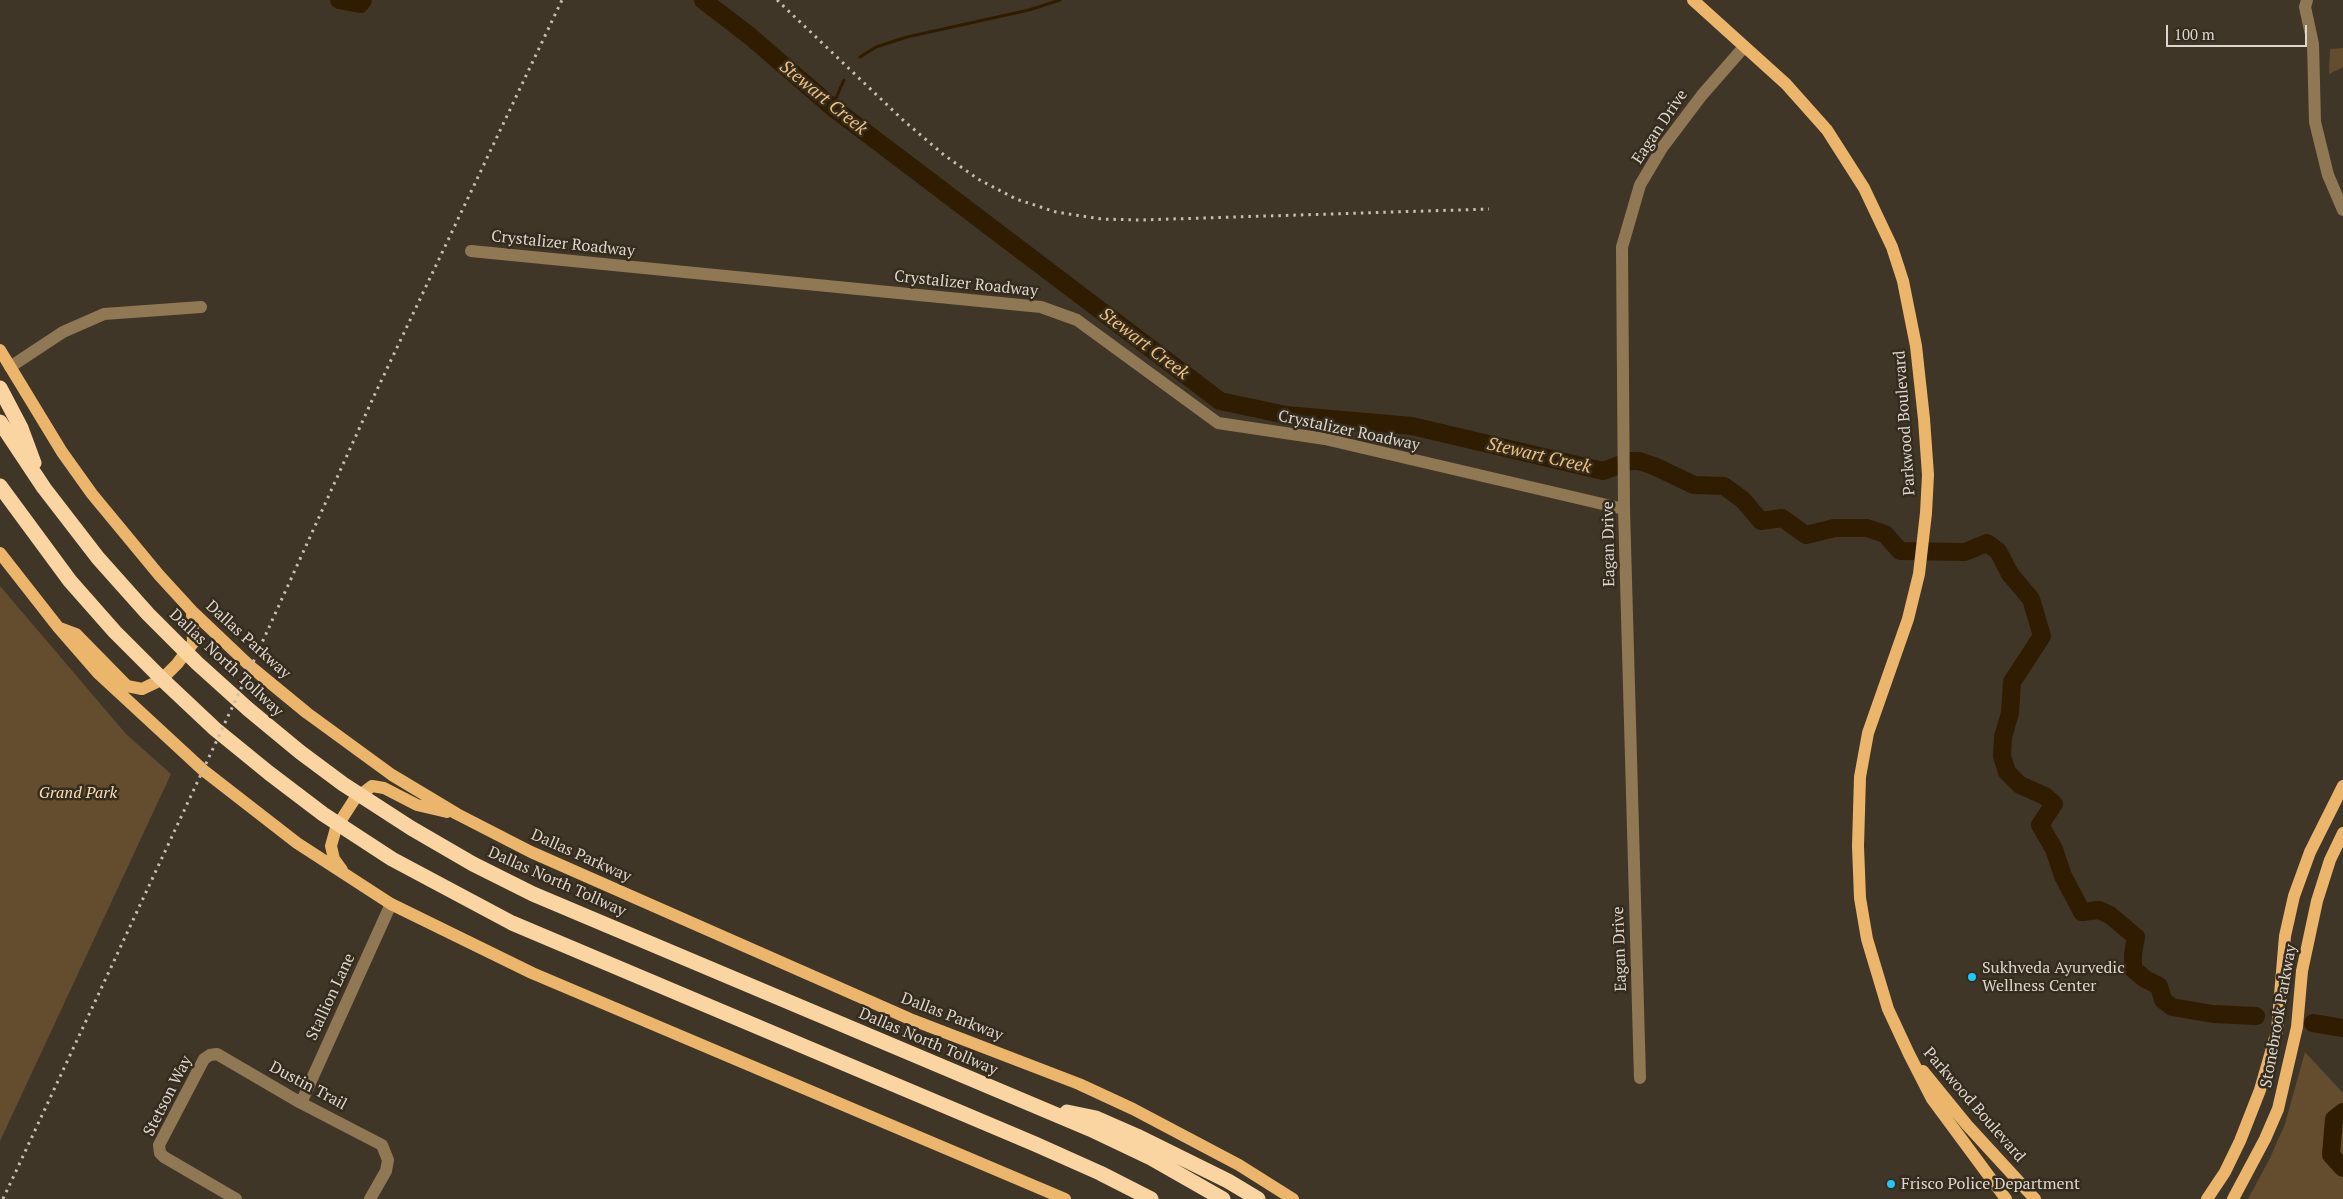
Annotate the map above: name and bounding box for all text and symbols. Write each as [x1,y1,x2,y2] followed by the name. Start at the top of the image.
[2168,15,2309,47] scale bar
[2174,24,2215,44] text: 100 m
[775,56,871,140] water label: Stewart Creek
[1628,86,1692,168] street label: Eagan Drive
[490,227,636,261] street label: Crystalizer Roadway
[893,267,1039,301] street label: Crystalizer Roadway
[1095,303,1193,385] water label: Stewart Creek
[1890,350,1920,496] street label: Parkwood Boulevard
[1276,407,1422,455] street label: Crystalizer Roadway
[1485,434,1593,478] water label: Stewart Creek
[1599,501,1619,587] street label: Eagan Drive
[202,597,294,683] street label: Dallas Parkway
[165,605,287,721] street label: Dallas North Tollway
[39,783,117,803] park label: Grand Park
[528,825,634,887] street label: Dallas Parkway
[485,843,629,921] street label: Dallas North Tollway
[1609,906,1631,992] street label: Eagan Drive
[2257,943,2301,1089] street label: Stonebrook Parkway
[303,950,359,1044] street label: Stallion Lane
[1982,958,2125,996] place label: Sukhveda Ayurvedic Wellness Center
[1966,971,1978,983] marker: Sukhveda Ayurvedic Wellness Center
[898,989,1006,1045] street label: Dallas Parkway
[856,1004,1000,1080] street label: Dallas North Tollway
[1919,1044,2029,1166] street label: Parkwood Boulevard
[140,1053,196,1139] street label: Stetson Way
[266,1058,350,1114] street label: Dustin Trail
[1901,1174,2080,1194] place label: Frisco Police Department
[1885,1178,1897,1190] marker: Frisco Police Department

